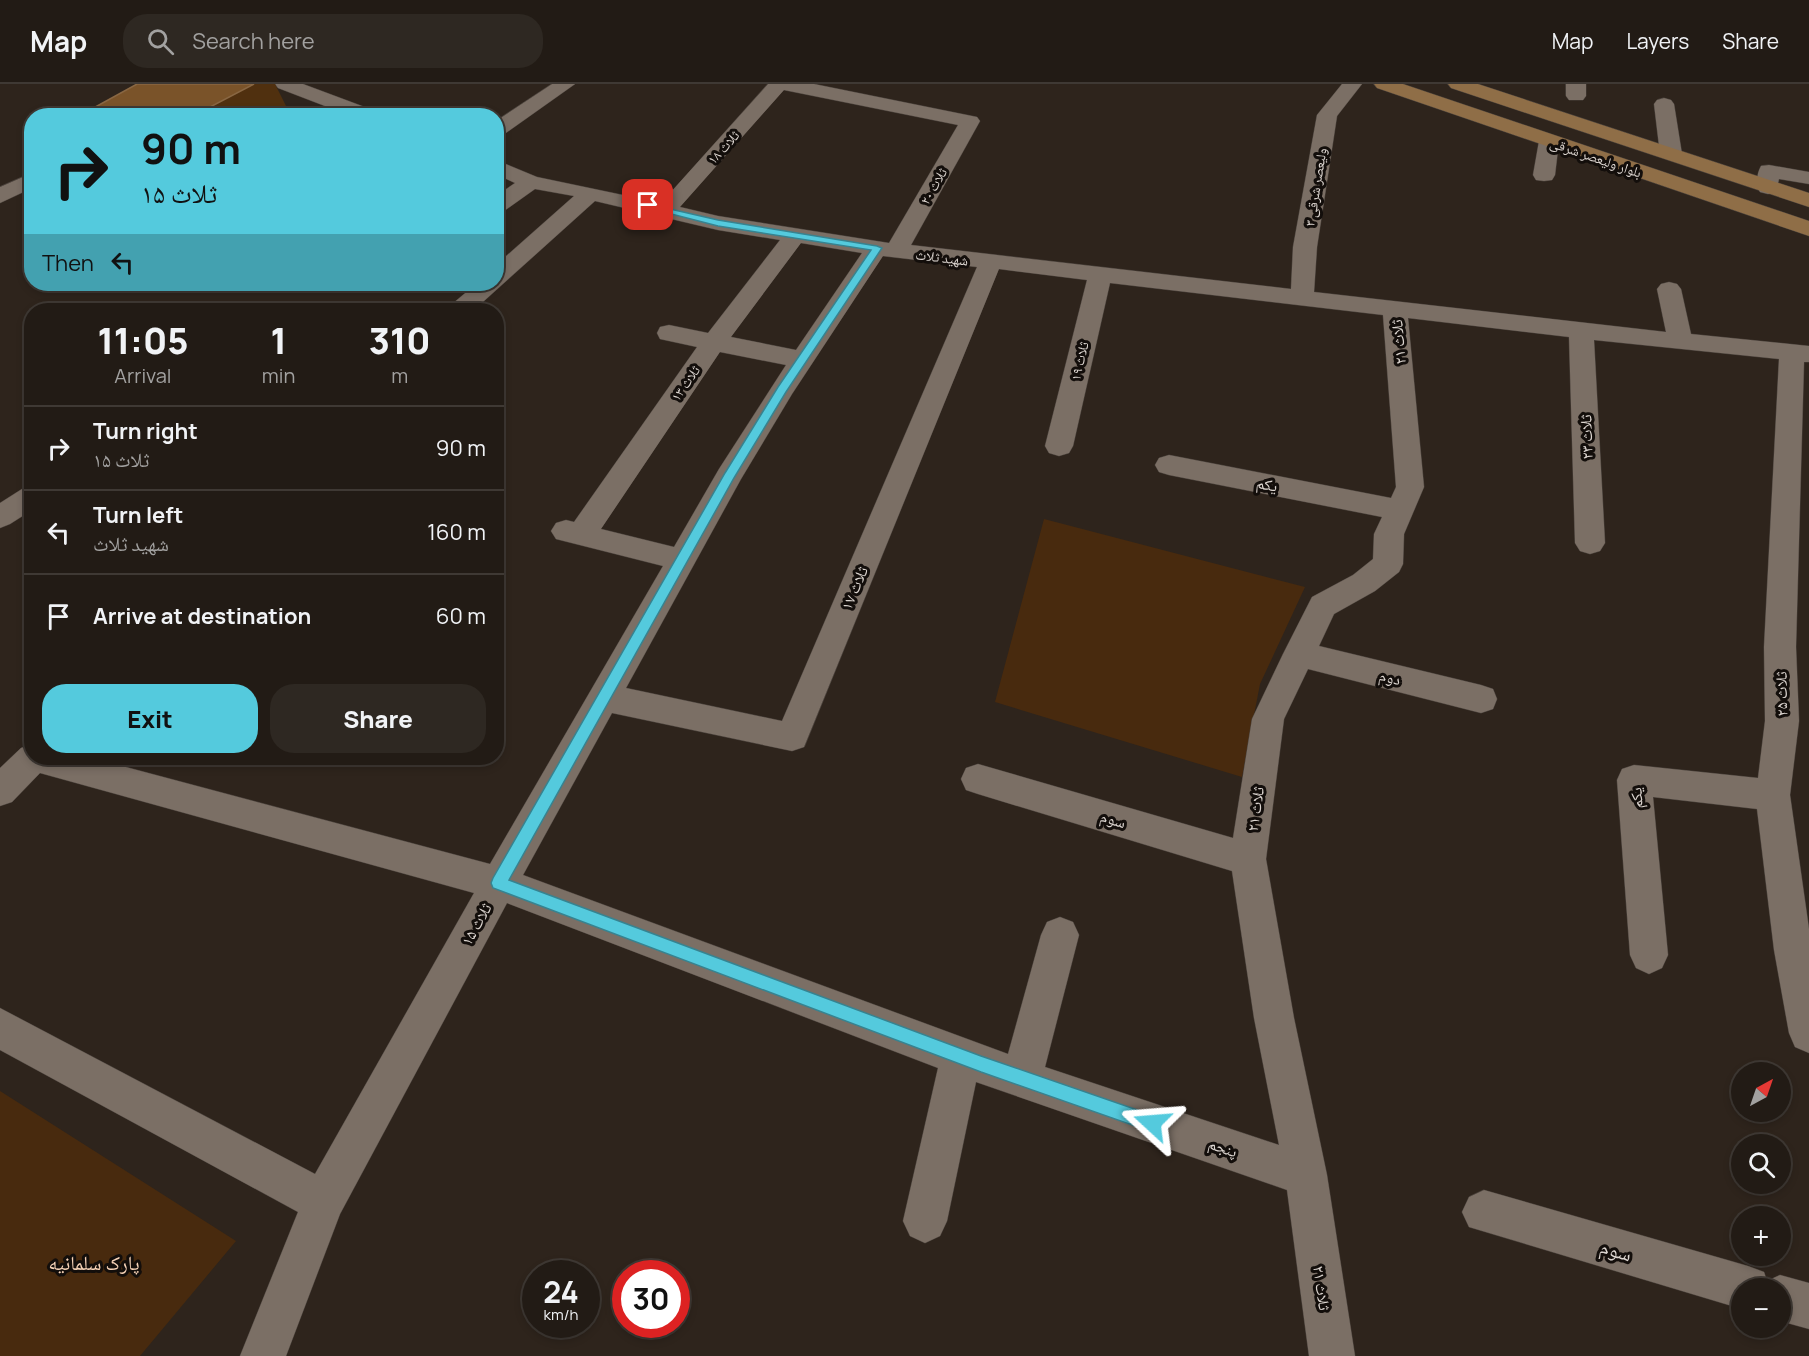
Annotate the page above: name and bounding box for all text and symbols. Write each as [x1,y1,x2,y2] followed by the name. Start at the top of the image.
[123,14,543,68] search box
[30,22,87,60] text: Map
[144,25,177,58] icon: search
[192,26,315,56] text: Search here
[1552,27,1593,55] text: Map
[1626,27,1689,55] text: Layers
[1722,27,1779,55] text: Share
[141,119,241,177] text: 90 m
[703,126,743,168] street label: ثلاث ۱۸
[42,132,120,210] icon: right
[1548,132,1644,182] street label: بلوار ولیعصر شرقی
[1299,146,1331,228] street label: ولیعصر شرقی ۳
[915,164,951,208] street label: ثلاث ۲۰
[141,174,217,211] text: ثلاث ۱۵
[622,179,673,230] pin
[631,188,664,221] icon: arrive
[914,244,970,270] street label: شهید ثلاث
[106,246,139,279] icon: left
[42,248,94,278] text: Then
[97,316,188,365] text: 11:05
[270,316,287,365] text: 1
[369,316,431,365] text: 310
[1385,318,1411,365] street label: ثلاث ۲۱
[1065,339,1093,382] street label: ثلاث ۱۹
[666,361,704,405] street label: ثلاث ۱۳
[114,362,171,389] text: Arrival
[262,362,295,389] text: min
[391,362,408,389] text: m
[1574,413,1598,460] street label: ثلاث ۲۳
[93,416,198,446] text: Turn right
[42,432,75,465] icon: right
[436,433,486,463] text: 90 m
[93,446,149,473] text: ثلاث ۱۵
[1254,471,1280,497] street label: یکم
[93,500,183,530] text: Turn left
[42,516,75,549] icon: left
[427,517,486,547] text: 160 m
[93,530,169,557] text: شهید ثلاث
[835,562,873,613] street label: ثلاث ۱۷
[42,600,75,633] icon: arrive
[93,601,311,631] text: Arrive at destination
[436,601,486,631] text: 60 m
[1377,664,1403,690] street label: دوم
[1770,671,1792,717] street label: ثلاث ۲۵
[42,684,258,753] button: Exit
[270,684,486,753] button: Share
[1241,785,1269,833] street label: ثلاث ۲۱
[1624,787,1648,809] street label: یکم
[1098,805,1128,833] street label: سوم
[455,898,497,949] street label: ثلاث ۱۵
[1731,1062,1791,1122] north arrow
[1731,1062,1791,1338] map controls
[1120,1091,1184,1155] position arrow
[1206,1132,1241,1162] street label: پنجم
[1731,1134,1791,1194] button: search
[1731,1206,1791,1266] button: +
[1596,1233,1635,1268] street label: سوم
[48,1249,140,1276] park label: پارک سلمانیه
[612,1260,690,1338] speed limit sign: 30
[1308,1264,1336,1312] street label: ثلاث ۲۱
[543,1271,579,1312] text: 24
[1731,1278,1791,1338] button: −
[544,1304,578,1325] text: km/h

